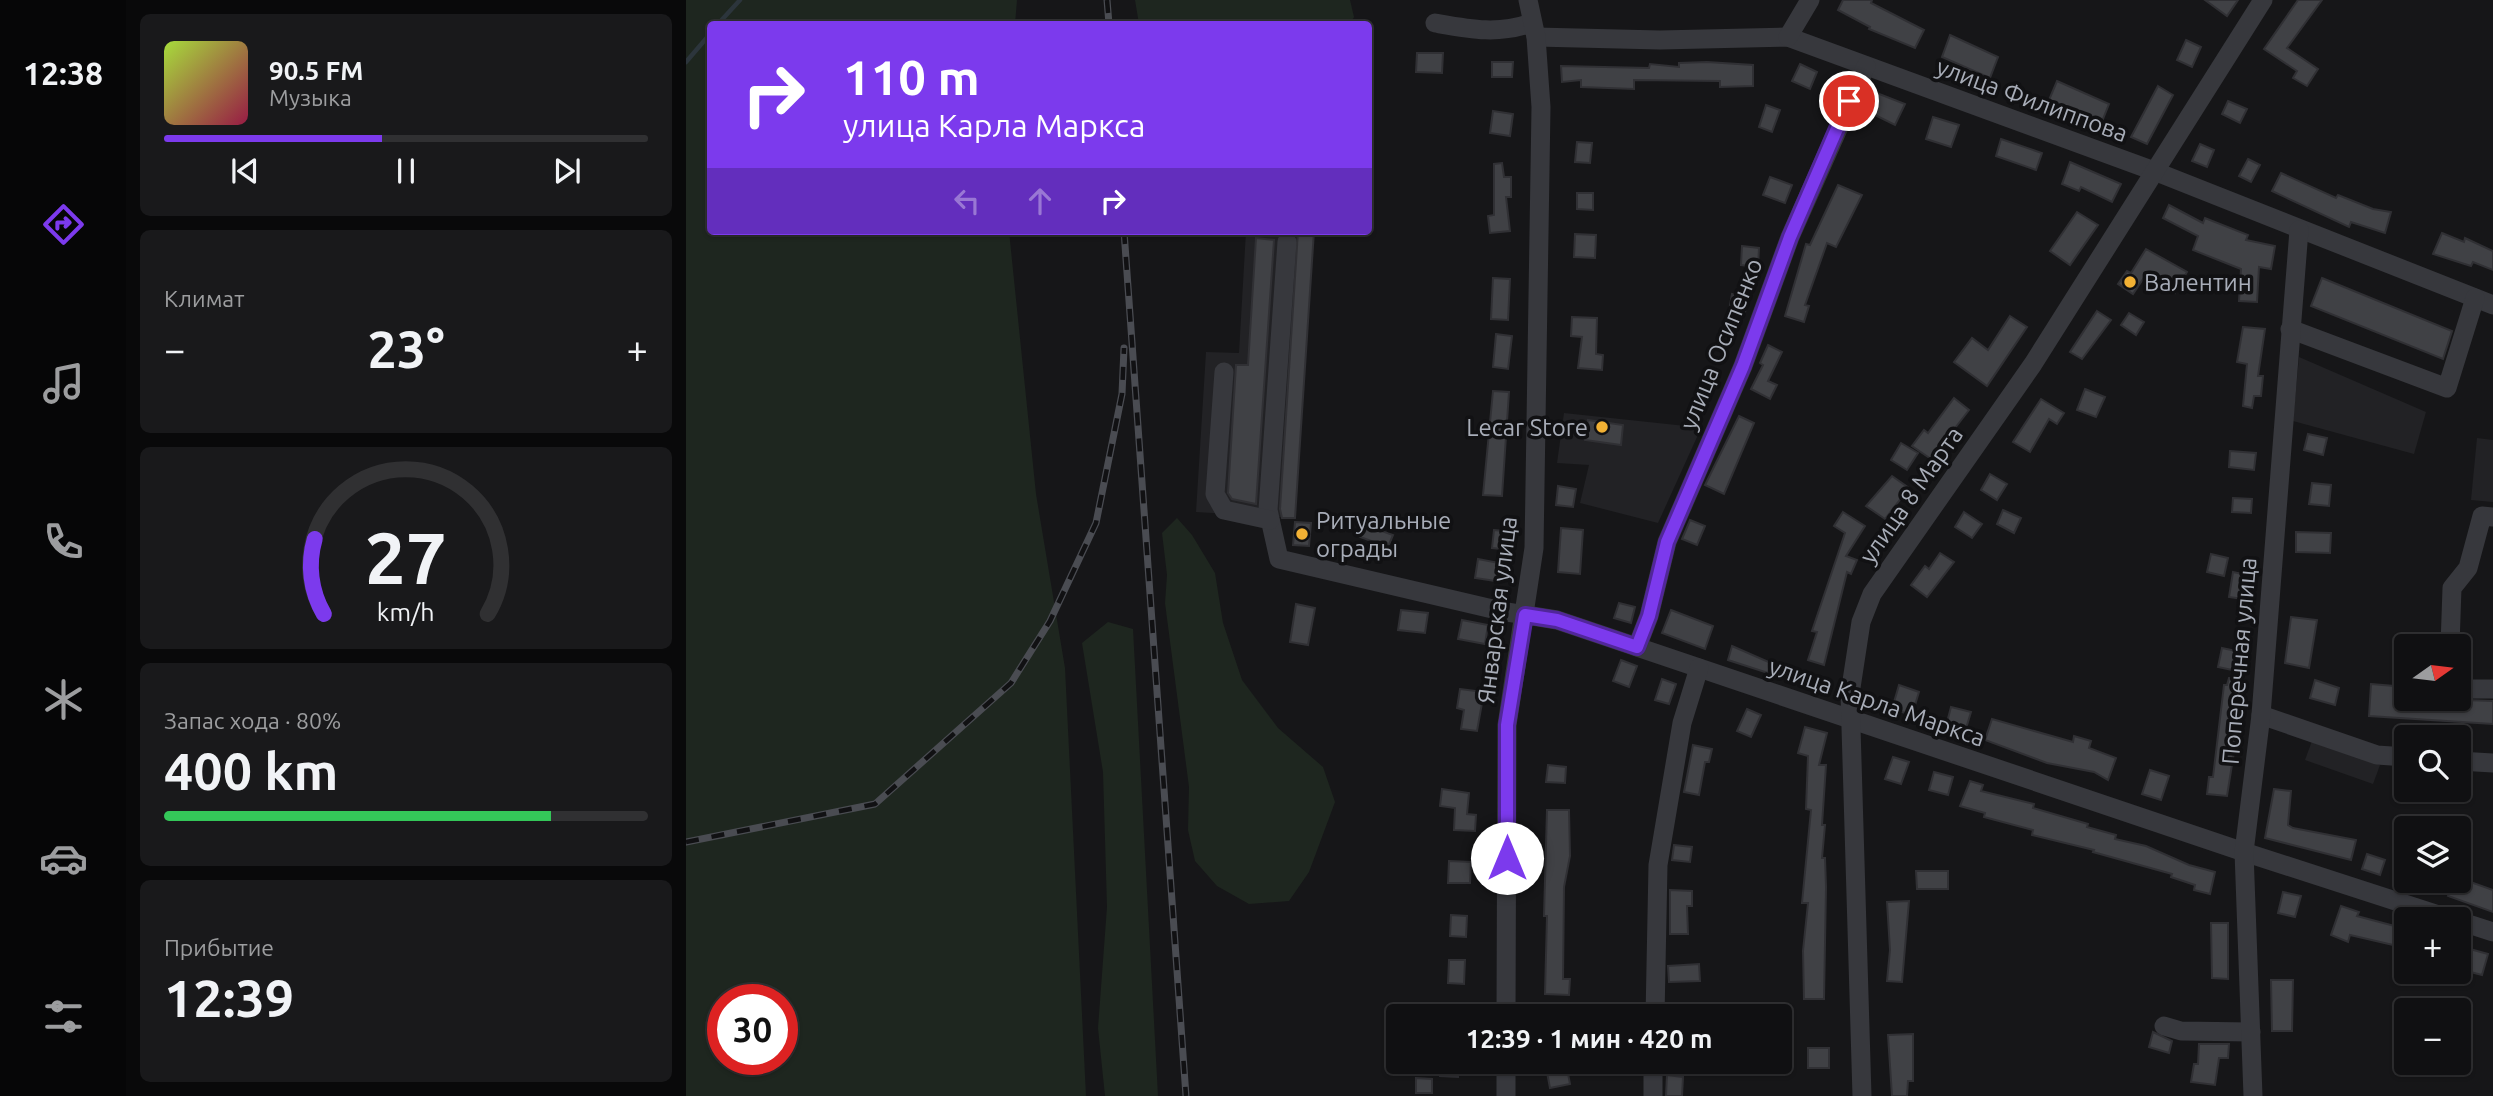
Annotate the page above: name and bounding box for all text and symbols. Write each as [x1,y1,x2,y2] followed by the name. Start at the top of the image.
[728,49,819,140] icon: right
[843,49,980,104] text: 110 m
[1933,53,2131,147] street label: улица Филиппова
[23,55,103,91] text: 12:38
[269,56,363,85] text: 90.5 FM
[1819,71,1879,131] pin
[1830,82,1868,120] icon: arrive
[269,85,352,110] text: Музыка
[843,107,1145,143] text: улица Карла Маркса
[226,152,264,190] icon: previous
[387,152,425,190] icon: pause
[548,152,586,190] icon: next
[948,182,986,220] icon: left
[1021,182,1059,220] icon: ahead
[1094,182,1132,220] icon: right
[39,200,88,249] icon: directions
[1674,255,1768,433] street label: улица Осипенко
[2144,269,2252,296] place label: Валентин
[2122,274,2138,290] marker: Валентин
[164,286,244,311] text: Климат
[367,320,445,378] text: 23°
[164,328,185,370] text: −
[627,328,648,370] text: +
[39,359,88,408] icon: music
[1466,414,1588,441] place label: Lecar Store
[1594,419,1610,435] marker: Lecar Store
[1854,422,1968,568] street label: улица 8 Марта
[1316,507,1451,562] place label: Ритуальные ограды
[1472,515,1522,705] street label: Январская улица
[365,516,447,598] text: 27
[39,517,88,566] icon: phone
[1294,526,1310,542] marker: Ритуальные ограды
[2216,556,2262,766] street label: Поперечная улица
[377,598,435,626] text: km/h
[2394,634,2471,710] north arrow
[2394,634,2471,1075] map controls
[1765,652,1989,752] street label: улица Карла Маркса
[39,675,88,724] icon: climate
[164,708,341,733] text: Запас хода · 80%
[2394,725,2471,802] button: search
[164,742,338,800] text: 400 km
[2394,816,2471,893] button: layers
[1470,821,1544,895] position arrow
[39,834,88,883] icon: car
[2394,907,2471,984] button: +
[164,935,274,960] text: Прибытие
[164,969,294,1027] text: 12:39
[707,984,798,1075] speed limit sign: 30
[39,992,88,1041] icon: filters
[2394,998,2471,1075] button: −
[1466,1024,1712,1053] text: 12:39 · 1 мин · 420 m

